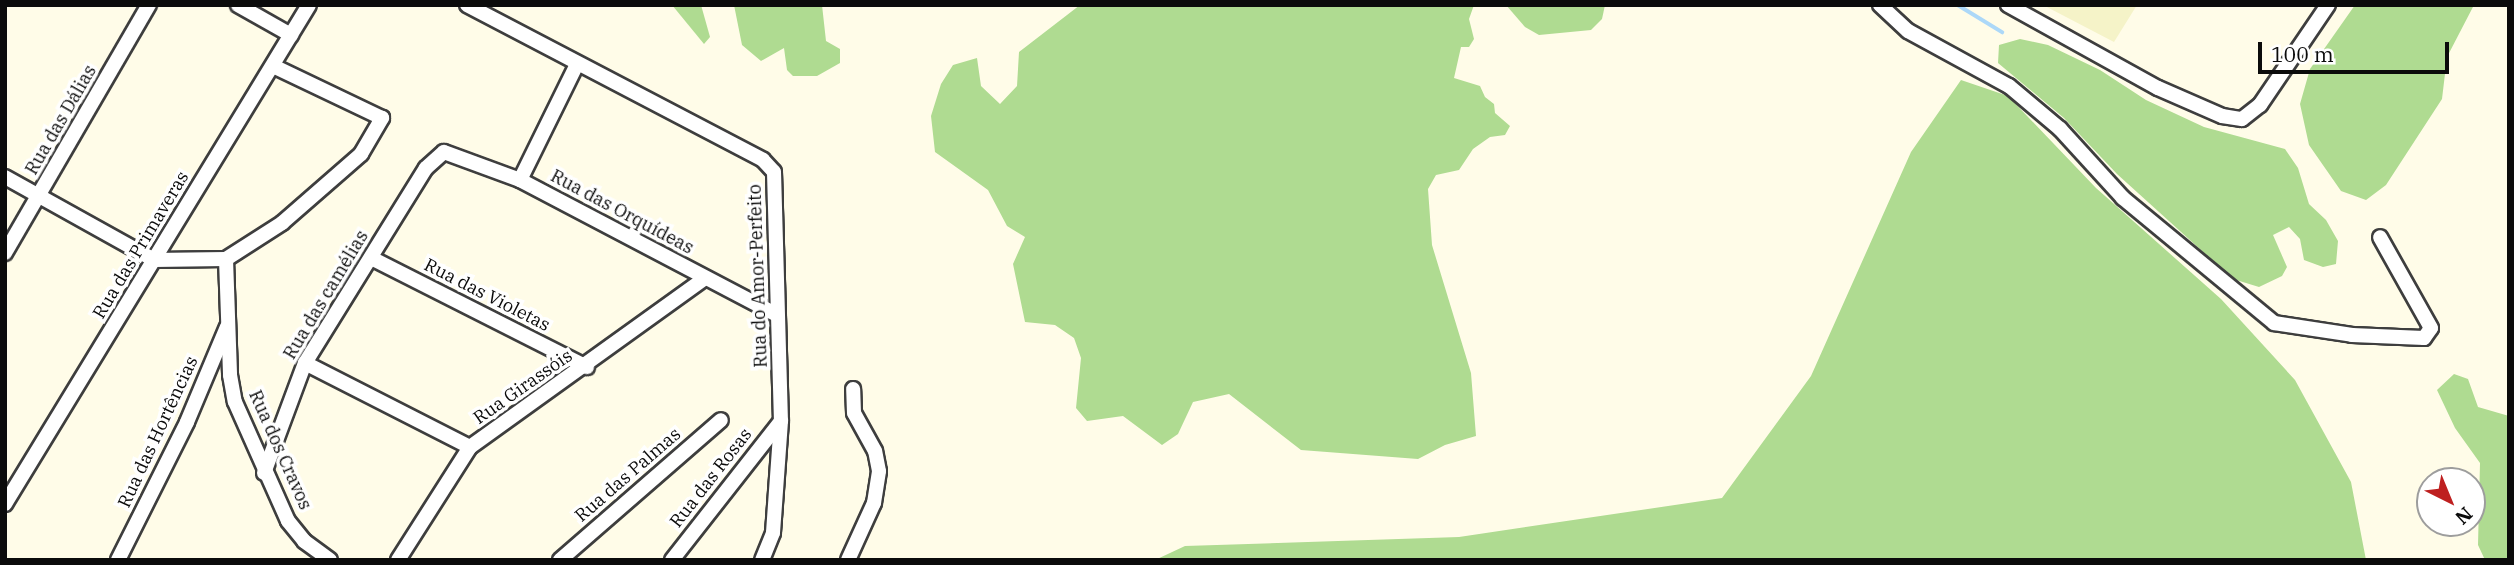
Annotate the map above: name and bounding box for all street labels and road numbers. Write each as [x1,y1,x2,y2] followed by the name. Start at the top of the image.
[21,61,101,179] street label: Rua das Dálias
[547,165,697,259] street label: Rua das Orquídeas
[88,167,194,323] street label: Rua das Primaveras
[744,184,772,368] street label: Rua do Amor-Perfeito
[279,227,373,363] street label: Rua das camélias
[420,254,554,336] street label: Rua das Violetas
[469,345,577,429] street label: Rua Girassóis
[113,353,203,511] street label: Rua das Hortências
[244,387,316,513] street label: Rua dos Cravos
[571,423,685,527] street label: Rua das Palmas
[665,424,757,532] street label: Rua das Rosas

